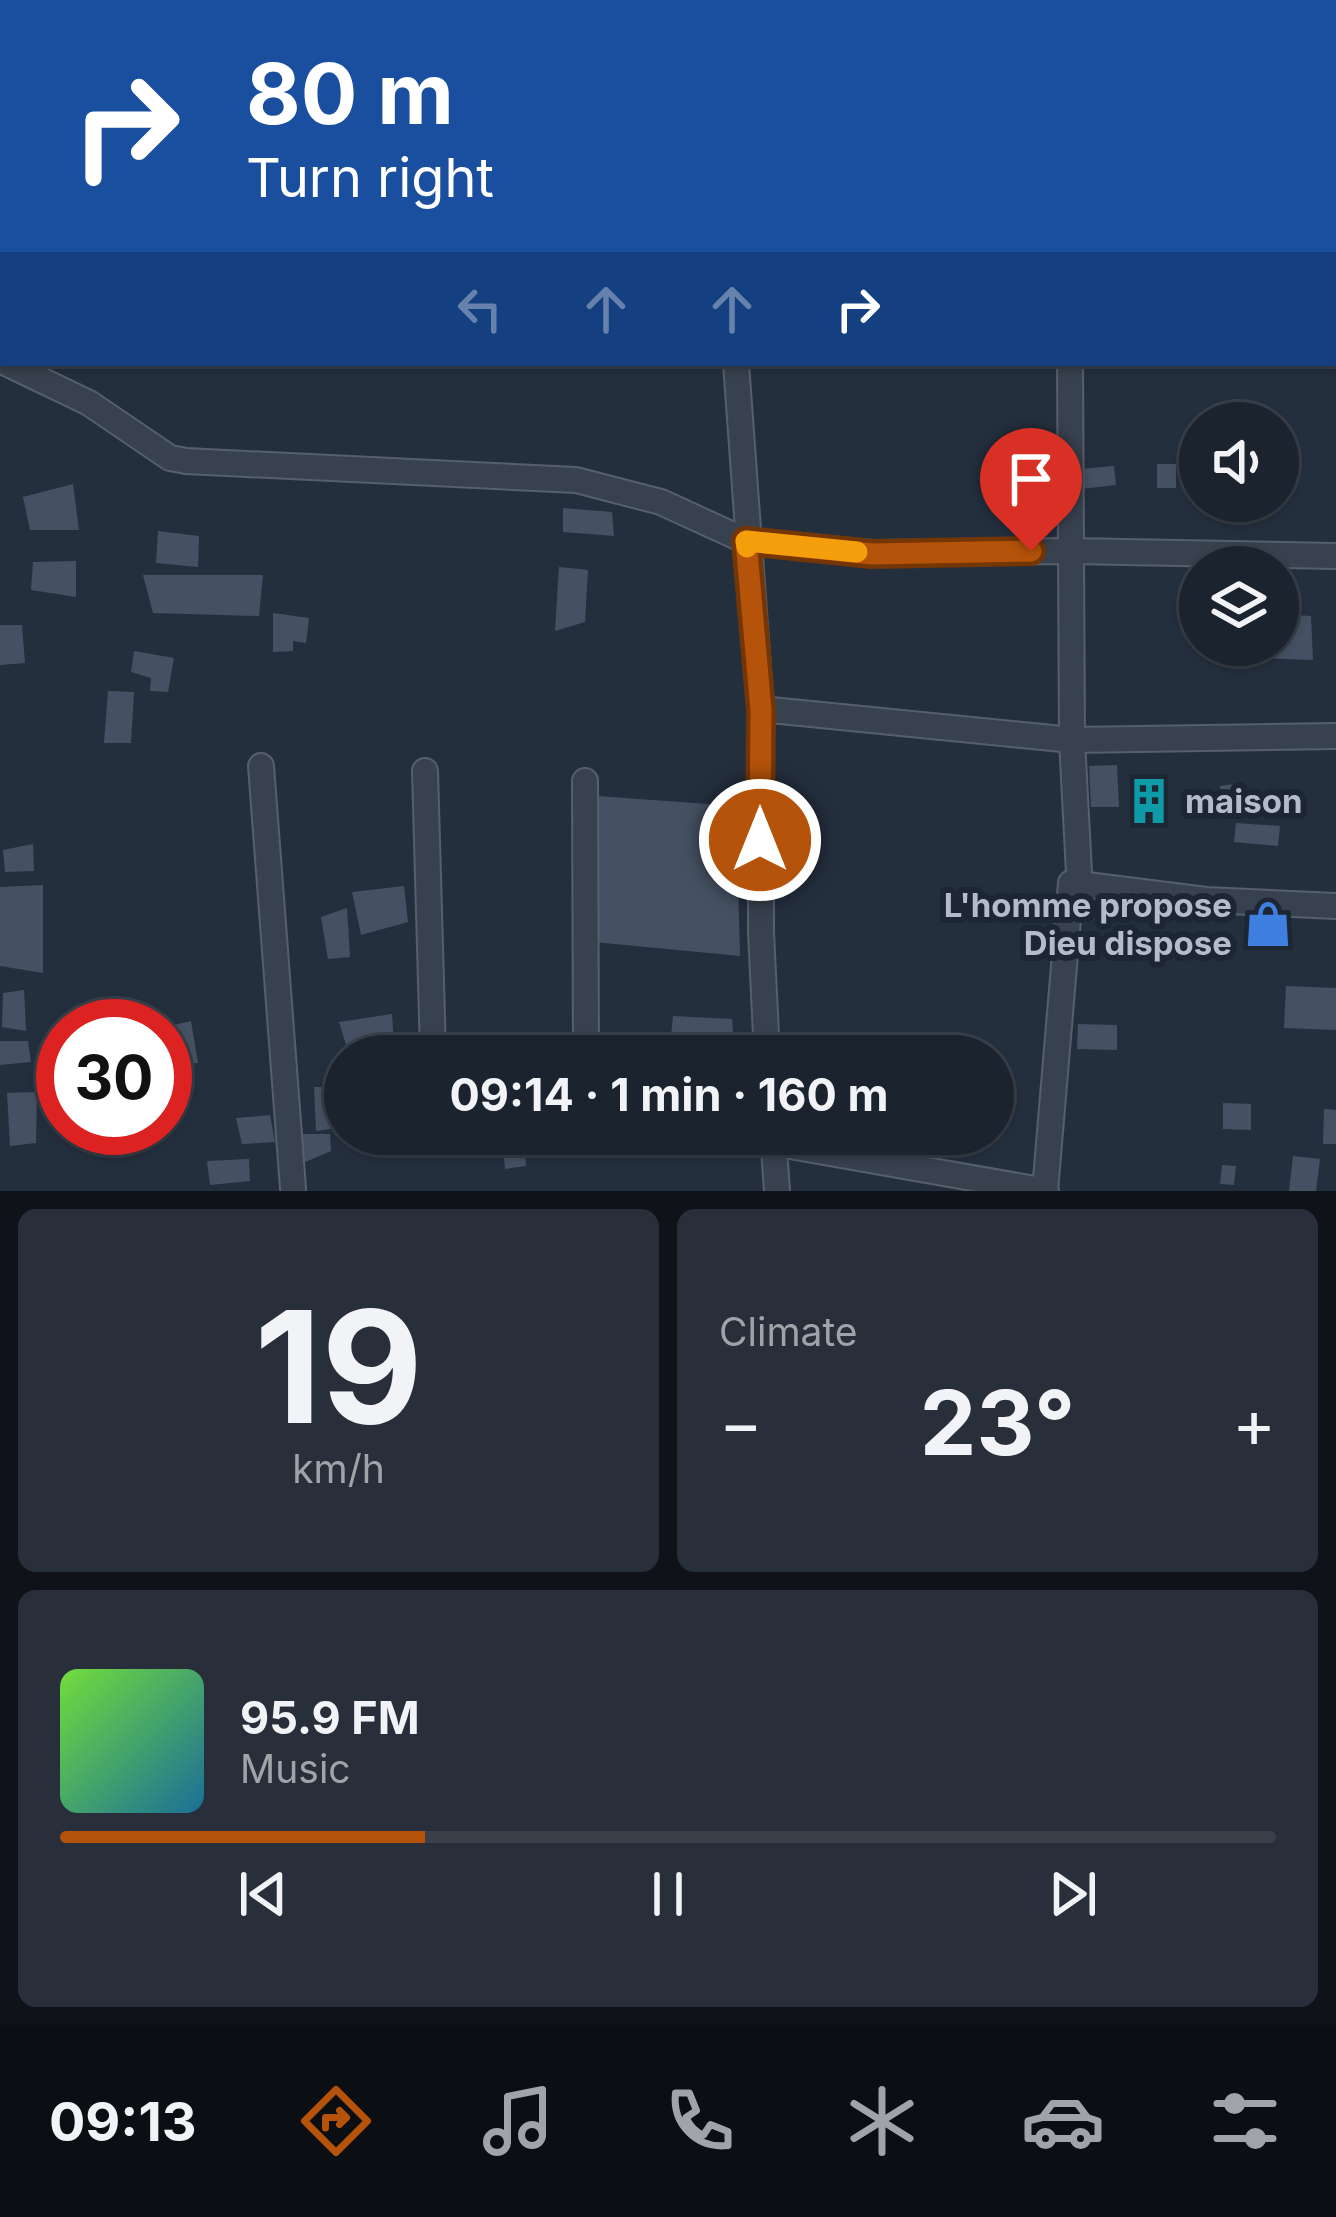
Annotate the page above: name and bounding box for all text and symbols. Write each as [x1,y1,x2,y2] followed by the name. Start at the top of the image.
[246,43,454,144] text: 80 m
[48,48,204,204] icon: right
[246,145,494,210] text: Turn right
[447,276,513,342] icon: left
[573,276,639,342] icon: ahead
[699,276,765,342] icon: ahead
[825,276,891,342] icon: right
[1179,402,1299,666] map controls
[1179,402,1299,522] button: sound
[980,428,1082,551] pin
[998,446,1064,512] icon: arrive
[1179,546,1299,666] button: layers
[1124,776,1174,826] building icon: maison
[697,777,823,903] position arrow
[1185,781,1302,821] place label: maison
[944,885,1232,963] place label: L'homme propose Dieu dispose
[1243,899,1293,949] shop icon: L'homme propose Dieu dispose
[36,999,192,1155] speed limit sign: 30
[449,1067,889,1122] text: 09:14 · 1 min · 160 m
[254,1272,423,1461] text: 19
[719,1308,858,1355] text: Climate
[920,1368,1075,1477] text: 23°
[719,1383,763,1463] text: −
[1232,1383,1276,1463] text: +
[292,1445,385,1492] text: km/h
[240,1690,420,1745] text: 95.9 FM
[240,1745,351,1792] text: Music
[230,1861,296,1927] icon: previous
[635,1861,701,1927] icon: pause
[1040,1861,1106,1927] icon: next
[294,2079,378,2163] icon: directions
[476,2079,560,2163] icon: music
[658,2079,742,2163] icon: phone
[840,2079,924,2163] icon: climate
[1021,2079,1105,2163] icon: car
[1203,2079,1287,2163] icon: filters
[49,2089,197,2154] text: 09:13

